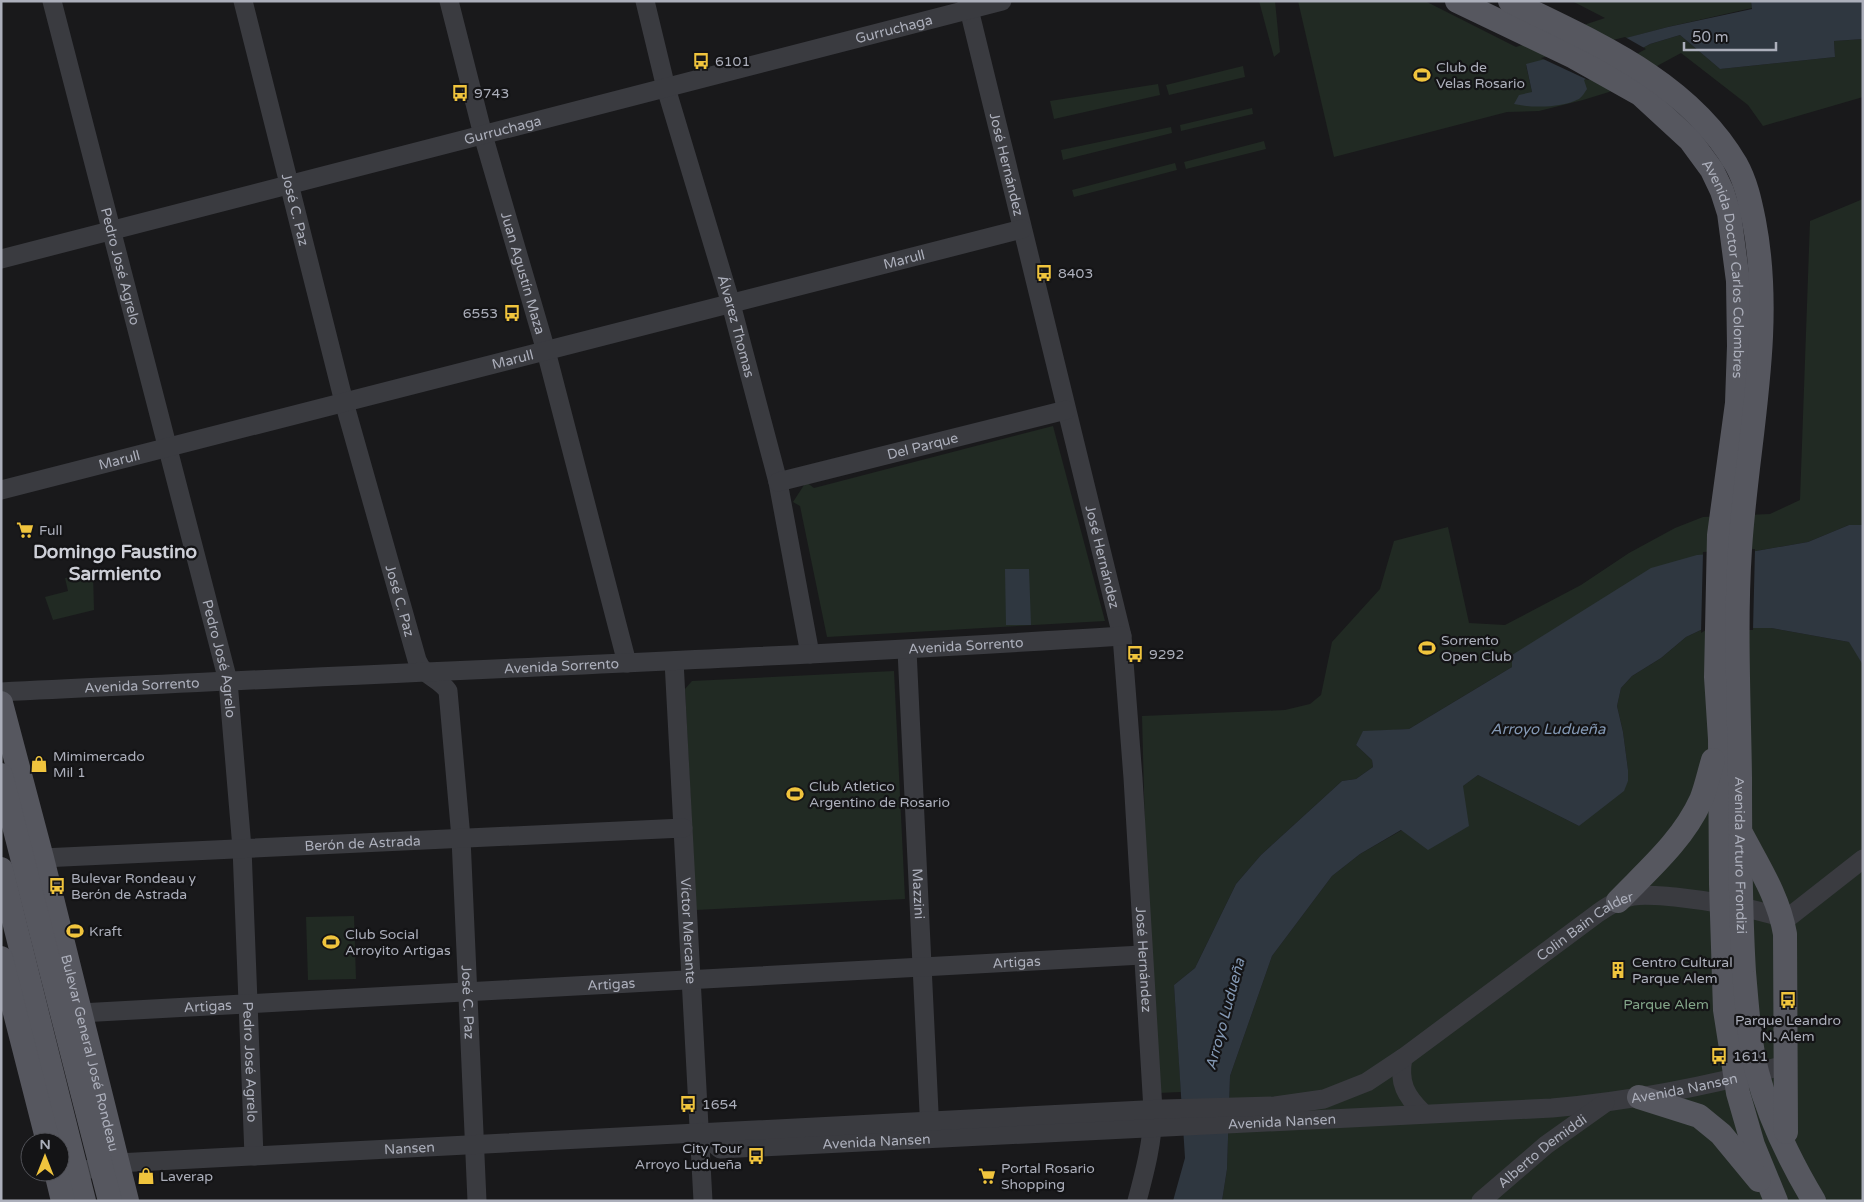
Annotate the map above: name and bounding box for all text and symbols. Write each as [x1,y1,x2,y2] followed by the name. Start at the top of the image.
[853,11,934,47] street label: Gurruchaga
[1684,20,1776,52] scale bar
[1692,28,1729,46] text: 50 m
[691,51,711,71] bus stop icon: 6101
[715,53,750,70] place label: 6101
[1436,59,1525,92] place label: Club de Velas Rosario
[1412,65,1432,85] sports icon: Club de Velas Rosario
[450,83,470,103] bus stop icon: 9743
[474,85,509,102] place label: 9743
[986,111,1028,218] street label: José Hernández
[462,112,543,148] street label: Gurruchaga
[1698,156,1748,379] street label: Avenida Doctor Carlos Colombres
[278,171,313,248] street label: José C. Paz
[97,206,144,327] street label: Pedro José Agrelo
[497,210,549,336] street label: Juan Agustín Maza
[881,246,927,273] street label: Marull
[1034,263,1054,283] bus stop icon: 8403
[1058,265,1093,282] place label: 8403
[714,273,759,380] street label: Álvarez Thomas
[502,303,522,323] bus stop icon: 6553
[463,305,498,322] place label: 6553
[490,346,535,373] street label: Marull
[885,429,960,463] street label: Del Parque
[97,446,142,473] street label: Marull
[1082,503,1123,610] street label: José Hernández
[15,520,35,540] supermarket icon: Full
[39,522,63,539] place label: Full
[33,541,197,585] district label: Domingo Faustino Sarmiento
[382,563,419,639] street label: José C. Paz
[199,598,240,719] street label: Pedro José Agrelo
[1441,632,1512,665] place label: Sorrento Open Club
[908,634,1024,657] street label: Avenida Sorrento
[1417,638,1437,658] sports icon: Sorrento Open Club
[1125,644,1145,664] bus stop icon: 9292
[1149,646,1184,663] place label: 9292
[503,655,619,677] street label: Avenida Sorrento
[84,674,200,696] street label: Avenida Sorrento
[1491,720,1606,738] water label: Arroyo Ludueña
[53,748,145,781] place label: Mimimercado Mil 1
[29,754,49,774] shop icon: Mimimercado Mil 1
[1731,776,1751,934] street label: Avenida Arturo Frondizi
[809,778,950,811] place label: Club Atletico Argentino de Rosario
[785,784,805,804] sports icon: Club Atletico Argentino de Rosario
[304,832,421,854] street label: Berón de Astrada
[909,868,928,920] street label: Mazzini
[71,870,196,903] place label: Bulevar Rondeau y Berón de Astrada
[47,876,67,896] bus stop icon: Bulevar Rondeau y Berón de Astrada
[677,877,700,984] street label: Víctor Mercante
[1533,888,1635,964] street label: Colin Bain Calder
[1132,906,1156,1013] street label: José Hernández
[65,921,85,941] sports icon: Kraft
[89,923,123,940] place label: Kraft
[345,926,451,959] place label: Club Social Arroyito Artigas
[321,932,341,952] sports icon: Club Social Arroyito Artigas
[58,952,123,1153] street label: Bulevar General José Rondeau
[992,952,1041,972] street label: Artigas
[1632,954,1733,987] place label: Centro Cultural Parque Alem
[1201,956,1249,1072] water label: Arroyo Ludueña
[1608,960,1628,980] building icon: Centro Cultural Parque Alem
[458,965,478,1040] street label: José C. Paz
[587,974,636,994] street label: Artigas
[1778,990,1798,1010] bus stop icon: Parque Leandro N. Alem
[183,996,233,1016] street label: Artigas
[1623,996,1709,1013] park label: Parque Alem
[239,1001,261,1123] street label: Pedro José Agrelo
[1735,1012,1841,1045] place label: Parque Leandro N. Alem
[1709,1046,1729,1066] bus stop icon: 1611
[1733,1048,1768,1065] place label: 1611
[1629,1069,1739,1107] street label: Avenida Nansen
[678,1094,698,1114] bus stop icon: 1654
[702,1096,737,1113] place label: 1654
[1227,1110,1336,1132] street label: Avenida Nansen
[1494,1110,1590,1192] street label: Alberto Demiddi
[822,1130,931,1152] street label: Avenida Nansen
[20,1132,70,1182] north arrow
[39,1136,51,1153] text: N
[383,1138,435,1158] street label: Nansen
[635,1140,743,1173] place label: City Tour Arroyo Ludueña
[746,1146,766,1166] bus stop icon: City Tour Arroyo Ludueña
[1001,1160,1095,1193] place label: Portal Rosario Shopping
[136,1166,156,1186] shop icon: Laverap
[977,1166,997,1186] supermarket icon: Portal Rosario Shopping
[160,1168,213,1185] place label: Laverap

